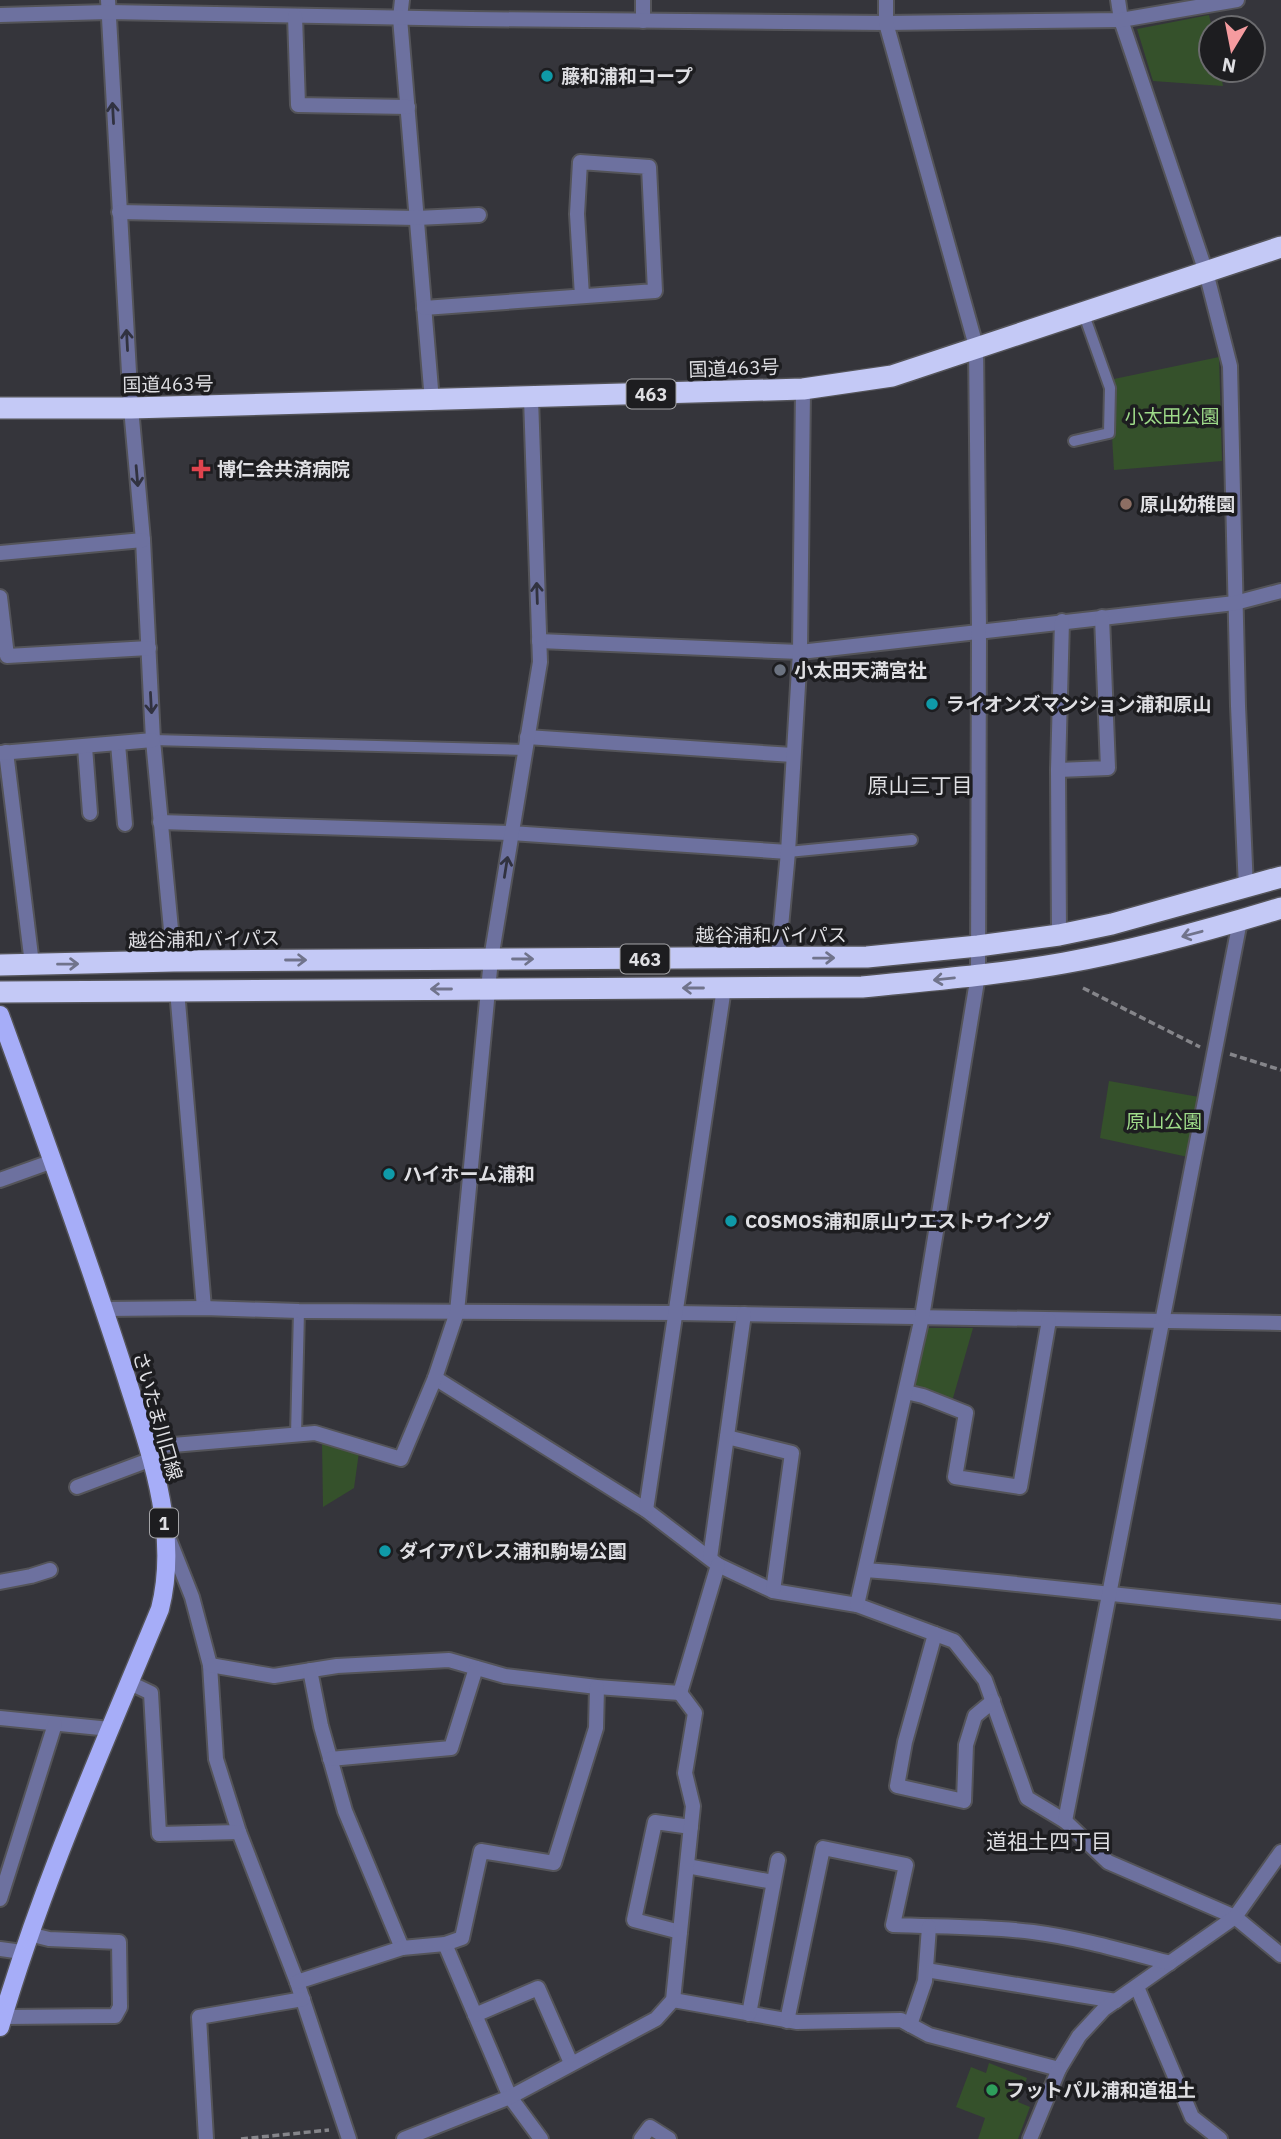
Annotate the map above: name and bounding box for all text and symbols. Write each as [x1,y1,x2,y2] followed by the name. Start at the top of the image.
[1197,14,1267,84] north arrow
[1220,53,1238,79] text: N
[561,64,693,88] place label: 藤和浦和コープ
[539,68,555,84] marker: 藤和浦和コープ
[107,102,120,125] one-way arrow
[120,329,133,352] one-way arrow
[688,354,780,382] street label: 国道463号
[122,371,214,397] street label: 国道463号
[626,380,676,408] road number: 463
[1124,404,1220,428] park label: 小太田公園
[217,457,350,481] place label: 博仁会共済病院
[191,459,211,479] marker: 博仁会共済病院
[131,464,144,487] one-way arrow
[1140,492,1235,516] place label: 原山幼稚園
[1118,496,1134,512] marker: 原山幼稚園
[530,582,544,605] one-way arrow
[794,658,927,682] place label: 小太田天満宮社
[772,662,788,678] marker: 小太田天満宮社
[145,691,158,714] one-way arrow
[946,692,1212,716] place label: ライオンズマンション浦和原山
[924,696,940,712] marker: ライオンズマンション浦和原山
[868,771,973,799] district label: 原山三丁目
[500,856,513,879] one-way arrow
[695,923,847,947] street label: 越谷浦和バイパス
[128,926,280,952] street label: 越谷浦和バイパス
[1181,928,1203,941] one-way arrow
[620,944,670,974] road number: 463
[812,951,835,965] one-way arrow
[511,952,534,966] one-way arrow
[284,953,307,967] one-way arrow
[56,957,79,970] one-way arrow
[933,973,956,986] one-way arrow
[681,981,704,995] one-way arrow
[429,982,452,996] one-way arrow
[1126,1109,1202,1133] park label: 原山公園
[403,1162,535,1186] place label: ハイホーム浦和
[381,1166,397,1182] marker: ハイホーム浦和
[745,1209,1051,1233] place label: COSMOS浦和原山ウエストウイング
[723,1213,739,1229] marker: COSMOS浦和原山ウエストウイング
[128,1349,188,1483] street label: さいたま川口線
[150,1508,178,1538] road number: 1
[399,1539,627,1563] place label: ダイアパレス浦和駒場公園
[377,1543,393,1559] marker: ダイアパレス浦和駒場公園
[986,1827,1112,1855] district label: 道祖土四丁目
[1006,2078,1196,2102] place label: フットパル浦和道祖土
[984,2082,1000,2098] marker: フットパル浦和道祖土

